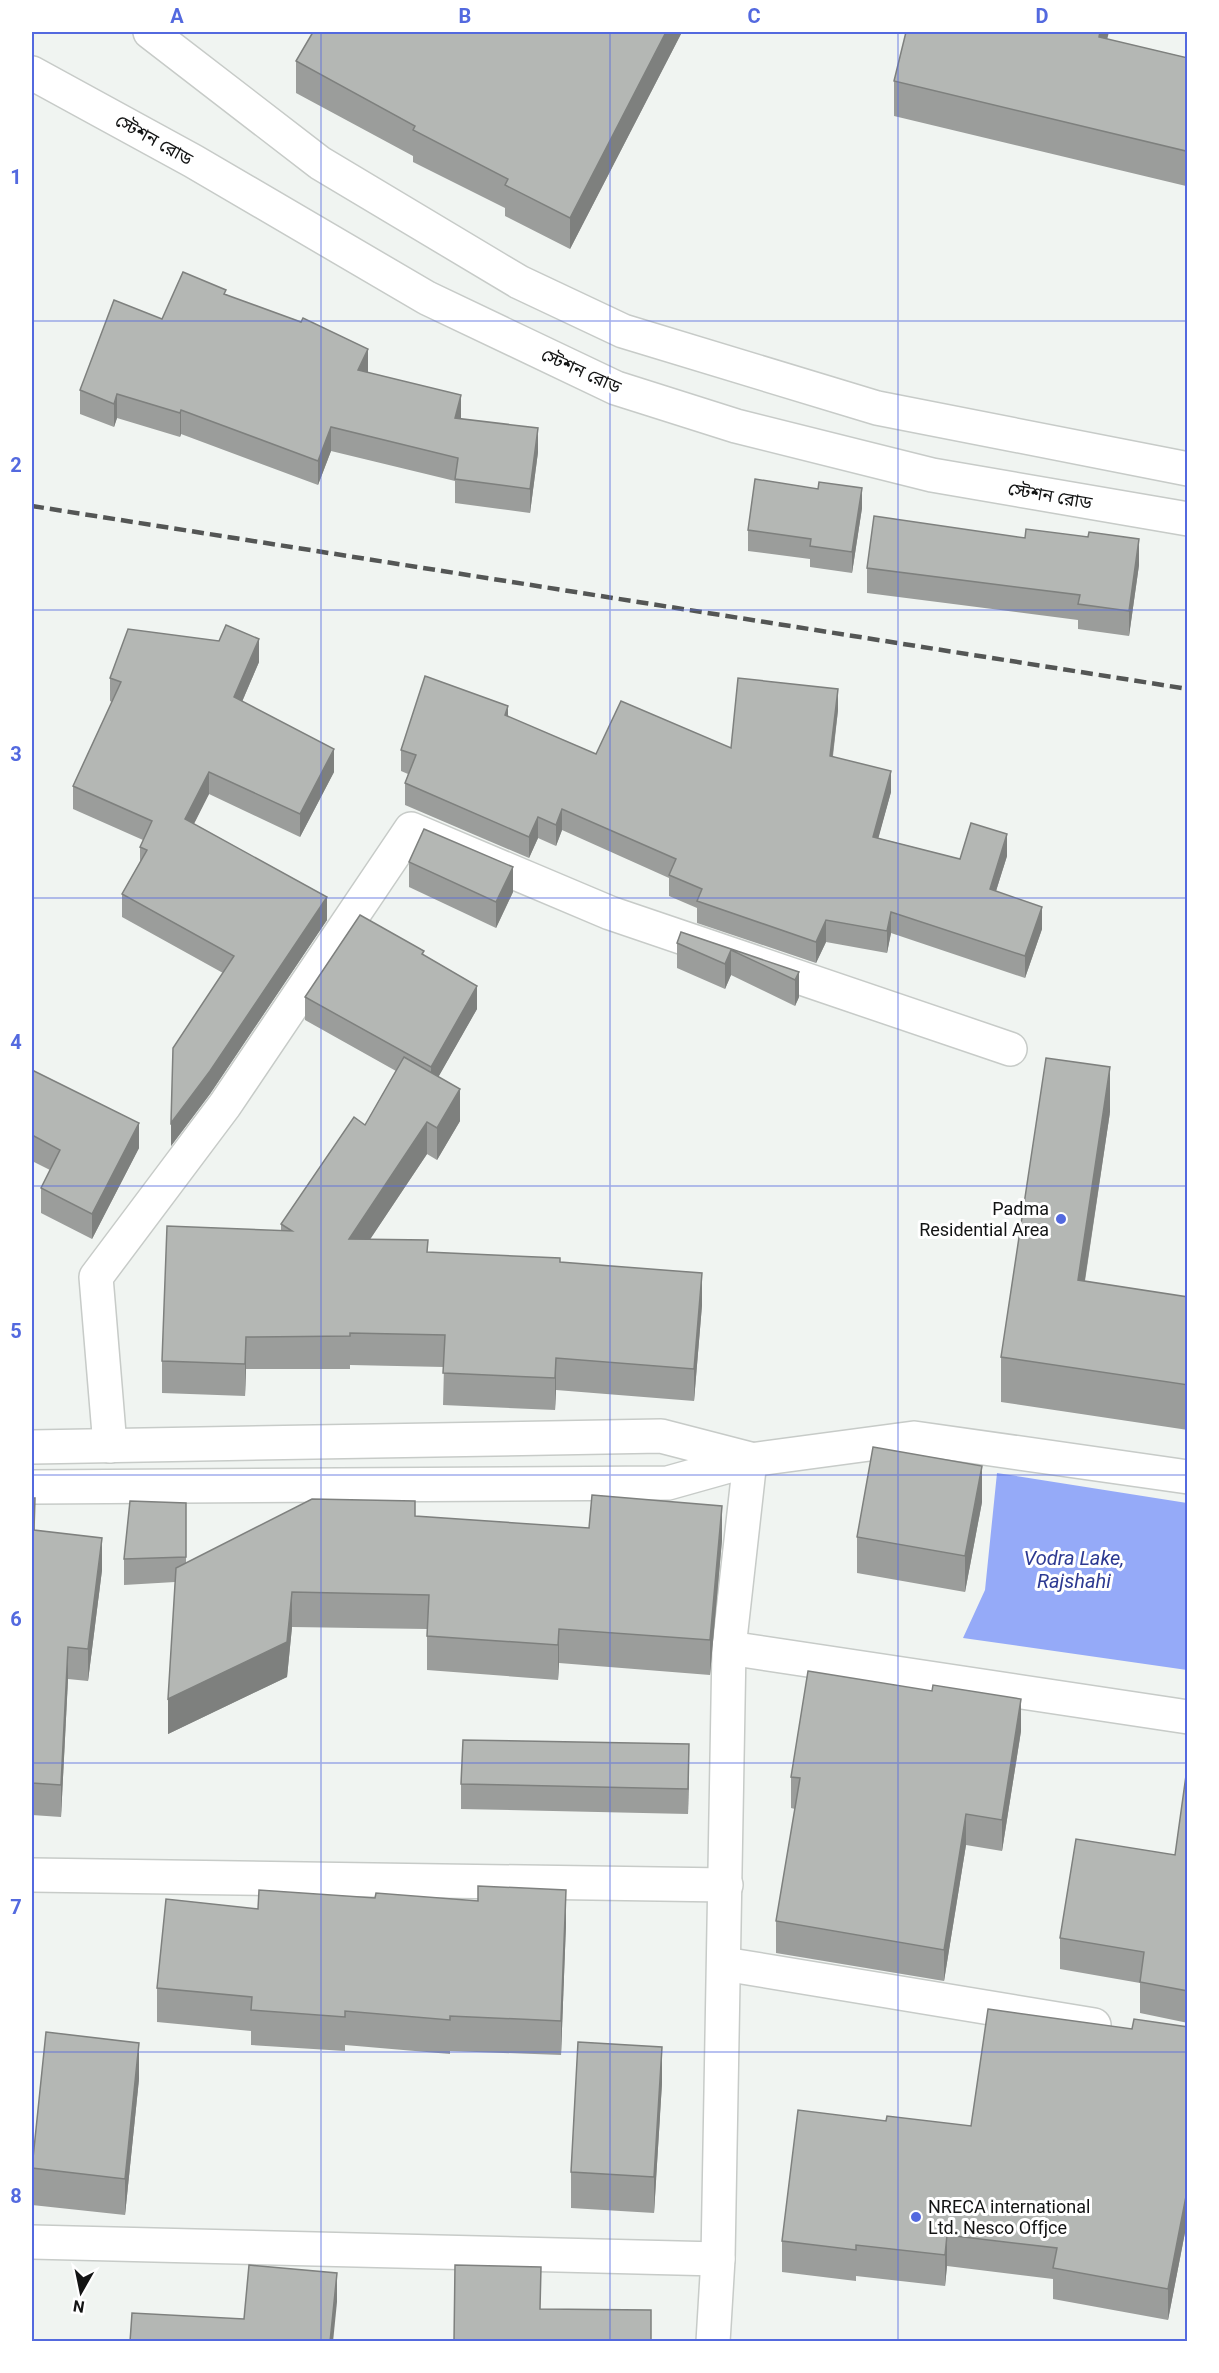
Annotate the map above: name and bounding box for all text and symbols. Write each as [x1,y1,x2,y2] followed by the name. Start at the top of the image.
[170,4,184,28] text: A
[459,4,471,28] text: B
[747,4,761,28] text: C
[1036,4,1049,28] text: D
[112,110,197,169] street label: স্টেশন রোড
[10,165,22,189] text: 1
[538,344,625,398] street label: স্টেশন রোড
[10,453,22,477] text: 2
[1006,478,1094,513] street label: স্টেশন রোড
[10,742,22,766] text: 3
[10,1030,22,1054] text: 4
[919,1198,1049,1240] place label: Padma Residential Area
[1054,1212,1068,1226] marker: Padma Residential Area
[10,1319,22,1343] text: 5
[1024,1546,1124,1593] water label: Vodra Lake, Rajshahi
[10,1607,22,1631] text: 6
[10,1895,22,1919] text: 7
[10,2184,22,2208] text: 8
[928,2196,1090,2238] place label: NRECA international Ltd. Nesco Offjce
[909,2210,923,2224] marker: NRECA international Ltd. Nesco Offjce
[51,2262,111,2322] north arrow
[72,2296,86,2317] text: N

